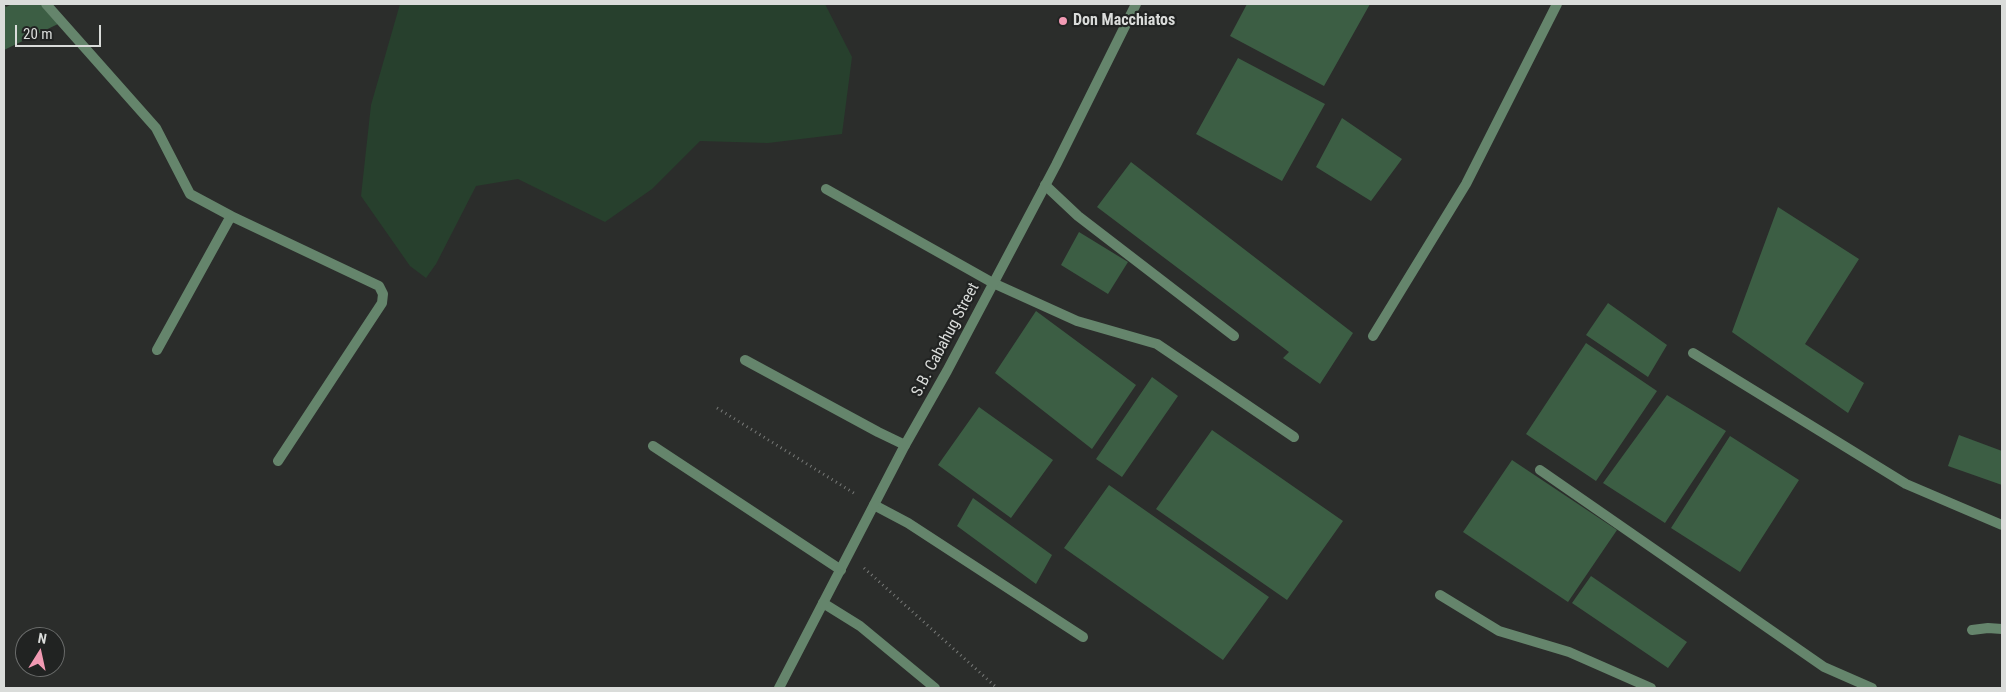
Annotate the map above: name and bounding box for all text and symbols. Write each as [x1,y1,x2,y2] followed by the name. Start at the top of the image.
[1073,11,1175,31] place label: Don Macchiatos
[18,15,104,47] scale bar
[1057,15,1069,27] marker: Don Macchiatos
[23,25,53,43] text: 20 m
[908,280,984,400] street label: S.B. Cabahug Street
[15,627,65,677] north arrow
[37,630,48,647] text: N

